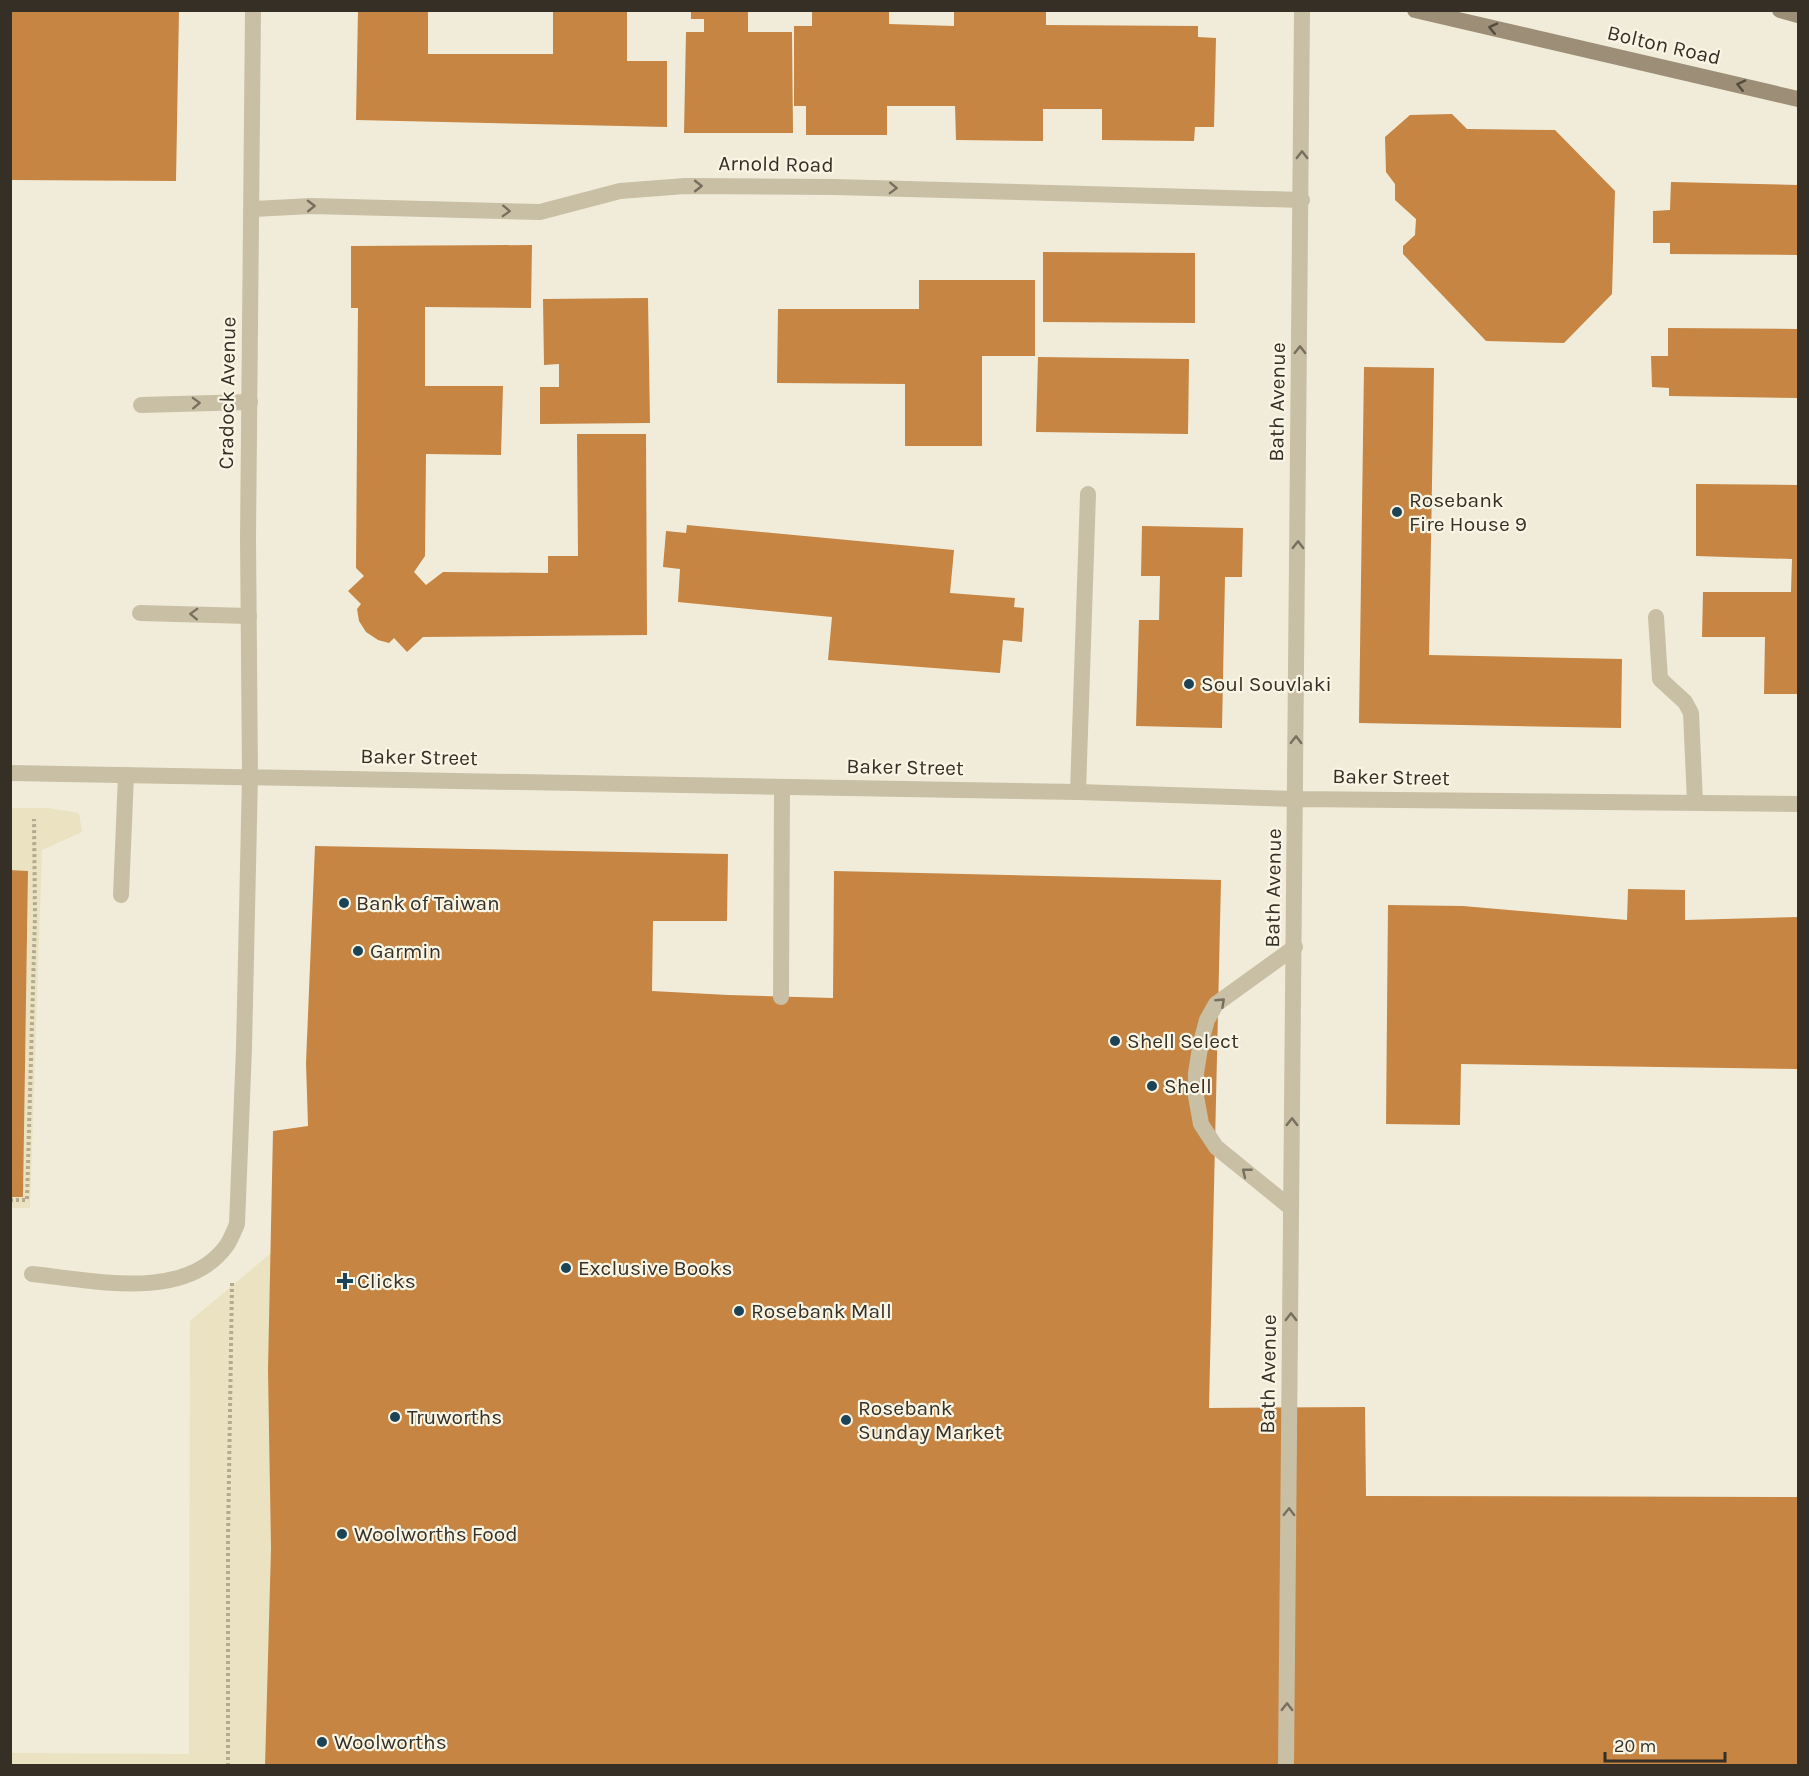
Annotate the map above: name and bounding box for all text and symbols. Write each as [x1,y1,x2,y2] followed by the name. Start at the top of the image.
[1605,20,1723,70] street label: Bolton Road
[1488,23,1498,36] one-way arrow
[1737,80,1747,93] one-way arrow
[718,151,834,177] street label: Arnold Road
[1296,151,1308,160] one-way arrow
[693,180,702,192] one-way arrow
[888,182,897,195] one-way arrow
[306,200,315,212] one-way arrow
[501,205,510,218] one-way arrow
[214,316,240,470] street label: Cradock Avenue
[1264,342,1290,462] street label: Bath Avenue
[1294,346,1306,355] one-way arrow
[191,397,200,409] one-way arrow
[1409,488,1527,536] place label: Rosebank Fire House 9
[1390,505,1404,519] marker: Rosebank Fire House 9
[1292,541,1304,550] one-way arrow
[190,608,199,621] one-way arrow
[1201,672,1332,696] place label: Soul Souvlaki
[1182,677,1196,691] marker: Soul Souvlaki
[1290,736,1303,745] one-way arrow
[360,744,478,770] street label: Baker Street
[846,754,964,780] street label: Baker Street
[1332,764,1450,790] street label: Baker Street
[1260,828,1286,948] street label: Bath Avenue
[356,891,500,915] place label: Bank of Taiwan
[337,896,351,910] marker: Bank of Taiwan
[370,939,441,963] place label: Garmin
[351,944,365,958] marker: Garmin
[1214,998,1224,1009] one-way arrow
[1127,1029,1239,1053] place label: Shell Select
[1108,1034,1122,1048] marker: Shell Select
[1164,1074,1212,1098] place label: Shell
[1145,1079,1159,1093] marker: Shell
[1286,1118,1299,1127] one-way arrow
[1242,1168,1253,1179] one-way arrow
[578,1256,732,1280] place label: Exclusive Books
[559,1261,573,1275] marker: Exclusive Books
[357,1269,416,1293] place label: Clicks
[338,1274,352,1288] marker: Clicks
[751,1299,892,1323] place label: Rosebank Mall
[732,1304,746,1318] marker: Rosebank Mall
[1285,1313,1297,1322] one-way arrow
[1255,1314,1281,1434] street label: Bath Avenue
[858,1396,1002,1444] place label: Rosebank Sunday Market
[407,1405,502,1429] place label: Truworths
[388,1410,402,1424] marker: Truworths
[839,1413,853,1427] marker: Rosebank Sunday Market
[1283,1508,1295,1517] one-way arrow
[354,1522,518,1546] place label: Woolworths Food
[335,1527,349,1541] marker: Woolworths Food
[1281,1703,1293,1712] one-way arrow
[1605,1725,1725,1763] scale bar
[334,1730,447,1754] place label: Woolworths
[315,1735,329,1749] marker: Woolworths
[1614,1735,1656,1757] text: 20 m

